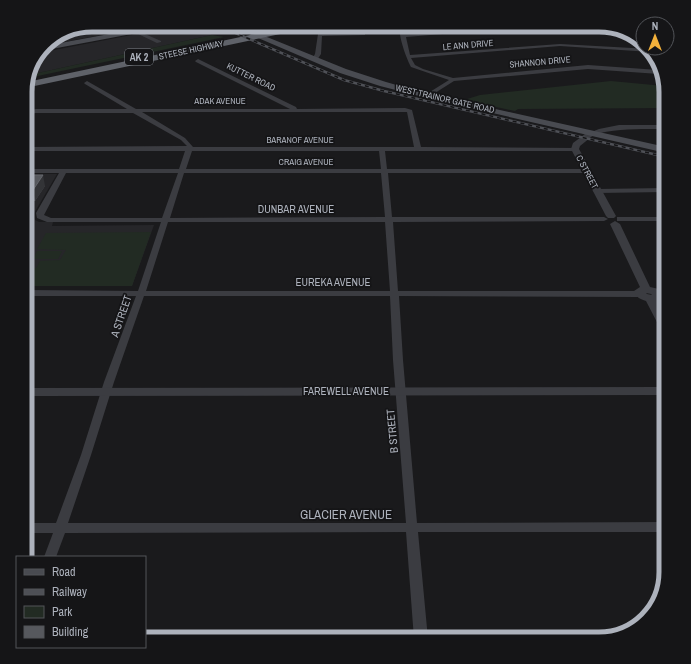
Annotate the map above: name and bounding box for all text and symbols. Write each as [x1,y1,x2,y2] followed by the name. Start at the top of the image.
[635,16,675,56] north arrow
[652,19,658,33] text: N
[158,37,224,63] street label: STEESE HIGHWAY
[442,37,494,53] street label: LE ANN DRIVE
[125,49,153,65] road number: AK 2
[509,53,571,71] street label: SHANNON DRIVE
[225,60,277,94] street label: KUTTER ROAD
[394,82,496,116] street label: WEST TRAINOR GATE ROAD
[193,95,246,107] street label: ADAK AVENUE
[266,134,334,146] street label: BARANOF AVENUE
[573,153,601,191] street label: C STREET
[279,156,333,168] street label: CRAIG AVENUE
[258,202,334,216] street label: DUNBAR AVENUE
[295,275,371,289] street label: EUREKA AVENUE
[107,293,135,340] street label: A STREET
[303,384,389,398] street label: FAREWELL AVENUE
[383,408,401,454] street label: B STREET
[300,506,392,523] street label: GLACIER AVENUE
[16,556,146,648] legend
[52,564,76,580] text: Road
[52,584,87,600] text: Railway
[52,604,72,620] text: Park
[52,624,89,640] text: Building

